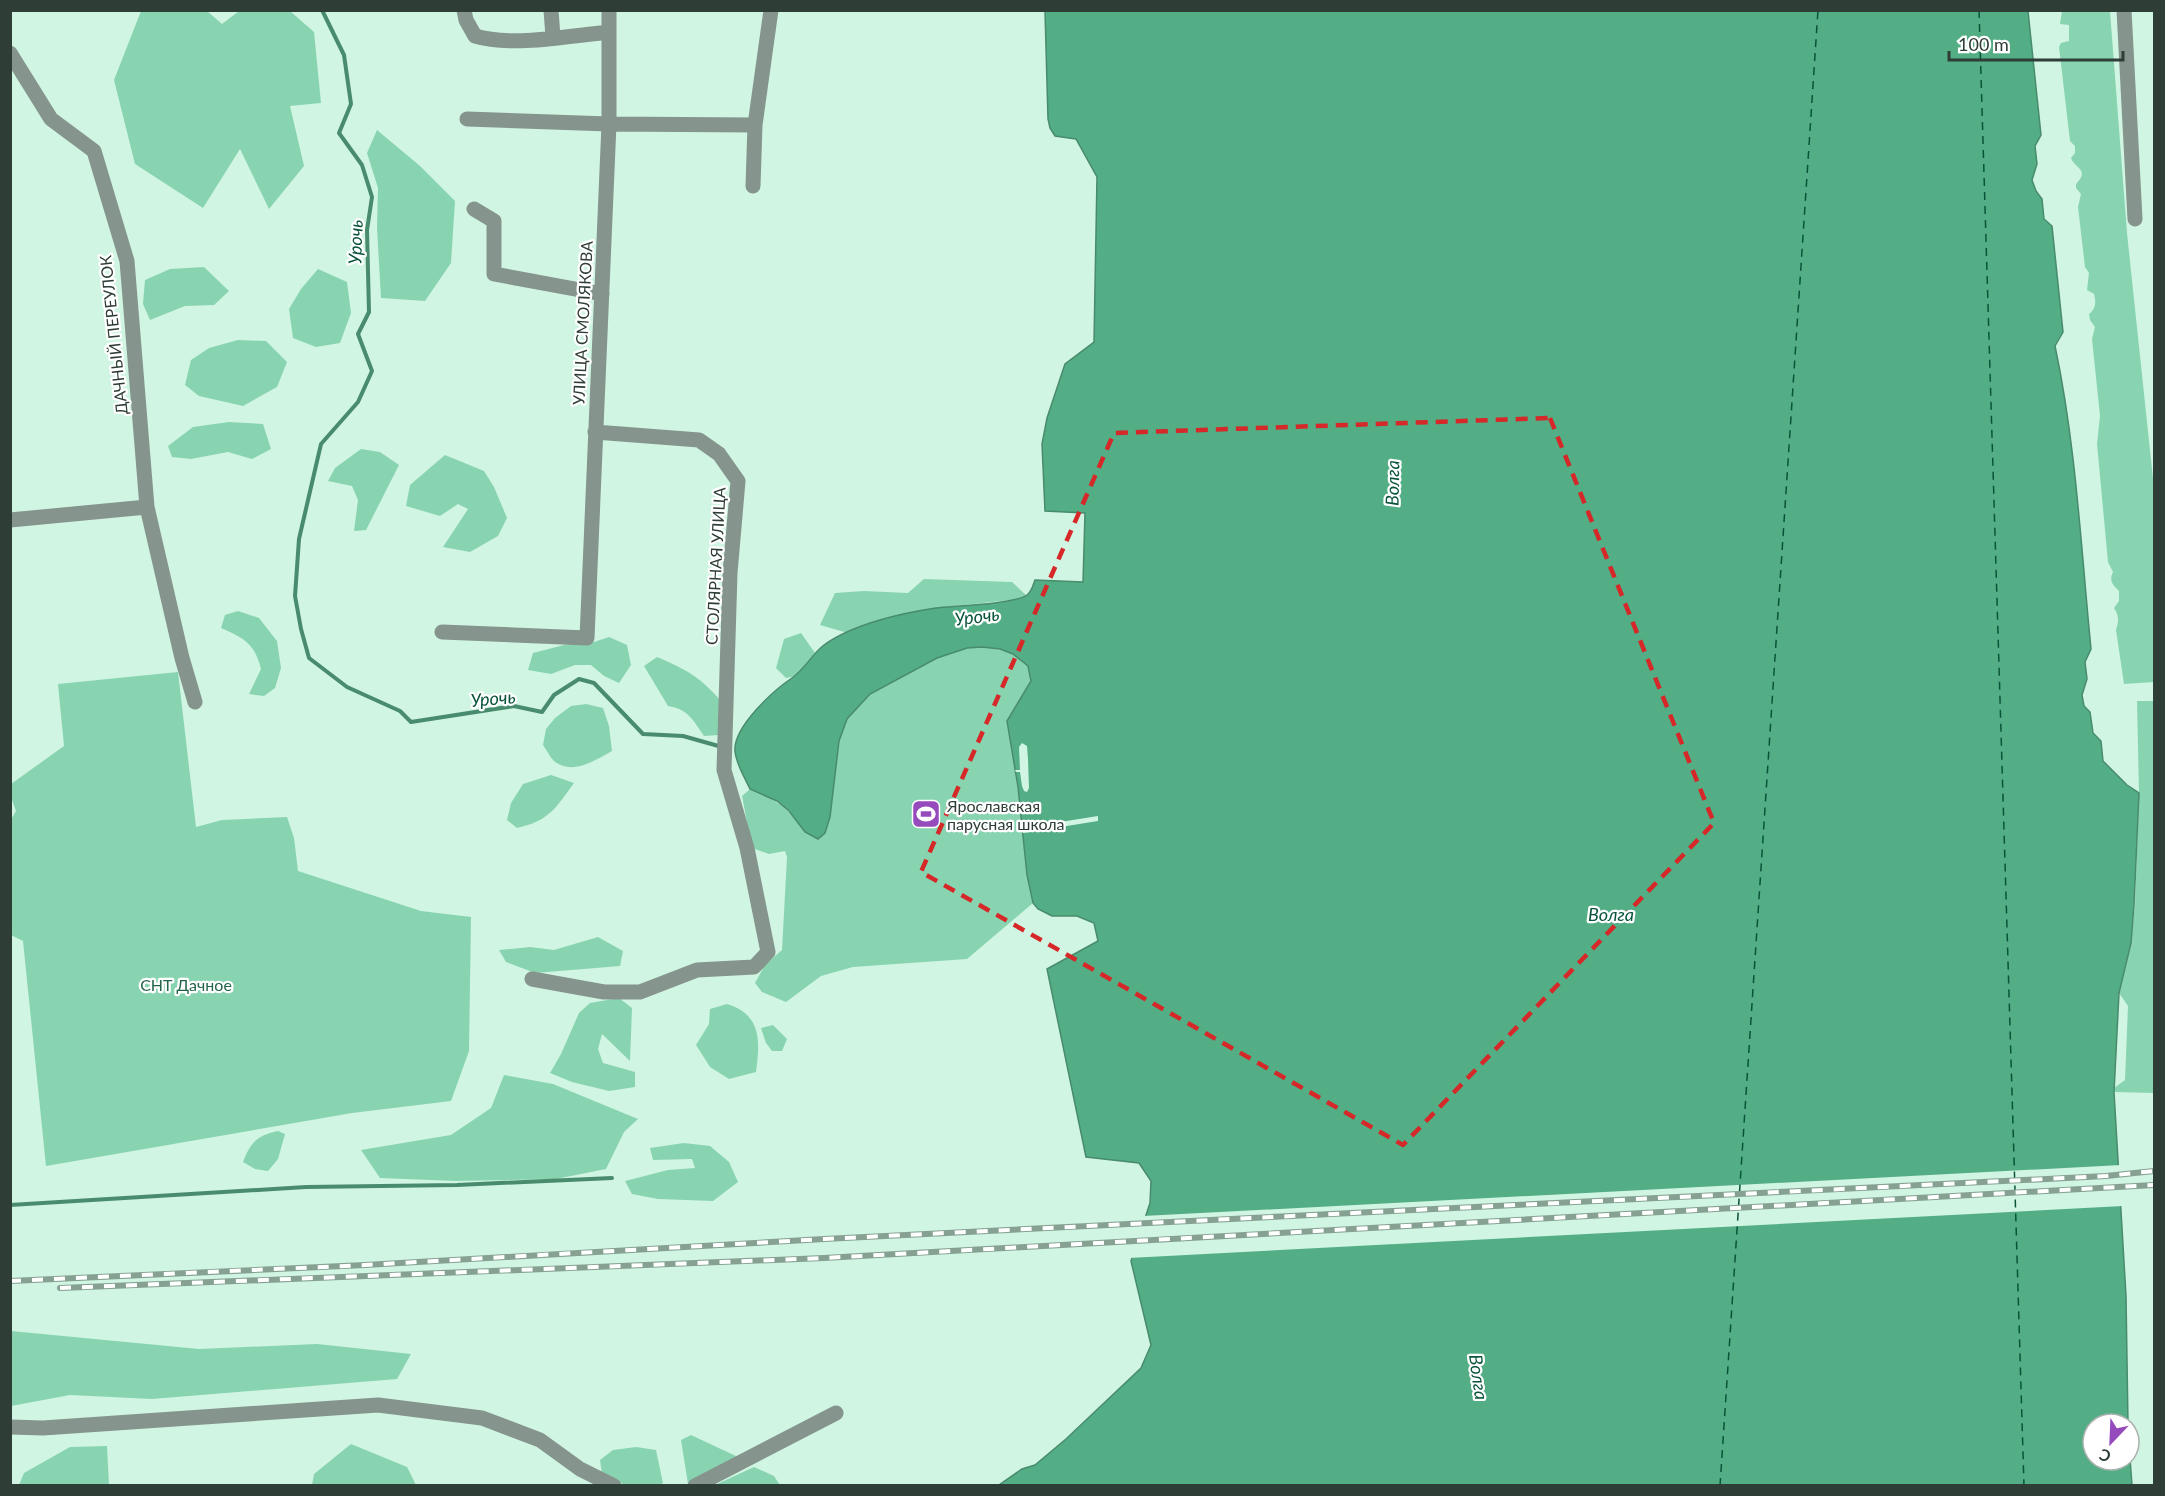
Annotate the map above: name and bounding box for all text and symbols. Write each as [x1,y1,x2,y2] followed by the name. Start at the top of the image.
[1949,24,2123,62] scale bar
[1958,33,2009,55] text: 100 m
[343,219,367,265] water label: Урочь
[568,240,596,406] street label: УЛИЦА СМОЛЯКОВА
[95,254,131,416] street label: ДАЧНЫЙ ПЕРЕУЛОК
[1381,460,1403,506] water label: Волга
[701,486,729,645] street label: СТОЛЯРНАЯ УЛИЦА
[953,602,1001,630] water label: Урочь
[470,685,516,711] water label: Урочь
[946,796,1065,833] place label: Ярославская парусная школа
[910,798,942,830] sports icon: Ярославская парусная школа
[1588,903,1634,925] water label: Волга
[140,975,232,994] park label: СНТ Дачное
[1465,1353,1493,1401] water label: Волга
[2081,1412,2141,1472] north arrow
[2096,1445,2114,1467] text: С

